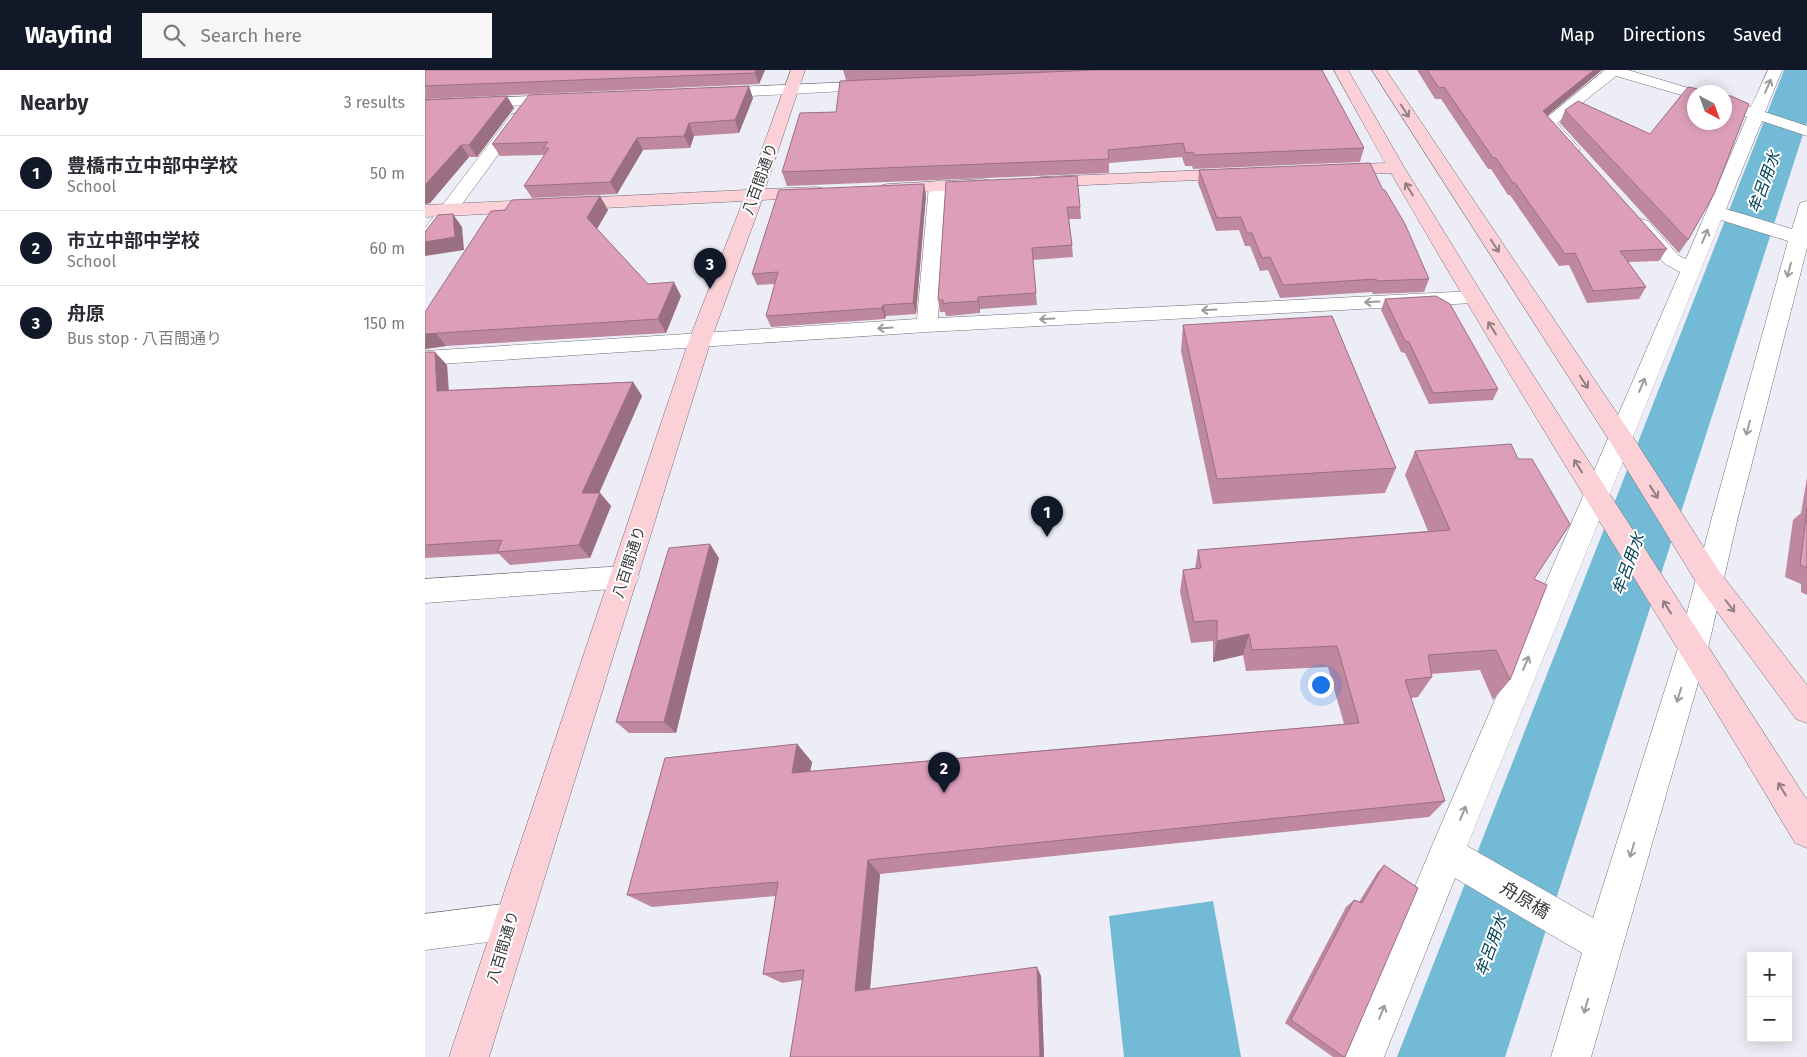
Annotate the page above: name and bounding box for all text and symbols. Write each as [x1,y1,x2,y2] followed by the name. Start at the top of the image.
[142,13,492,58] search box
[25,21,112,49] text: Wayfind
[160,21,188,49] icon: search
[200,24,302,47] text: Search here
[1560,24,1595,46] text: Map
[1623,24,1705,46] text: Directions
[1733,24,1782,46] text: Saved
[1763,79,1773,94] one-way arrow
[1687,85,1732,130] north arrow
[20,90,88,116] text: Nearby
[344,93,405,112] text: 3 results
[1401,103,1411,117] one-way arrow
[739,141,781,217] street label: 八百間通り
[1744,147,1785,215] water label: 牟呂用水
[67,154,238,177] text: 豊橋市立中部中学校
[32,164,40,183] text: 1
[370,164,405,183] text: 50 m
[67,177,116,196] text: School
[1403,183,1413,197] one-way arrow
[67,229,200,252] text: 市立中部中学校
[1701,229,1711,244] one-way arrow
[32,239,40,258] text: 2
[370,239,405,258] text: 60 m
[1490,239,1500,253] one-way arrow
[694,248,726,289] pin: 3
[67,252,116,271] text: School
[1784,262,1793,278] one-way arrow
[1364,297,1380,306] one-way arrow
[67,302,105,325] text: 舟原
[1202,306,1218,315] one-way arrow
[32,314,40,333] text: 3
[363,314,405,333] text: 150 m
[1039,315,1055,324] one-way arrow
[1487,322,1497,336] one-way arrow
[877,324,893,333] one-way arrow
[67,329,222,348] text: Bus stop · 八百間通り
[1579,375,1589,389] one-way arrow
[1637,378,1647,393] one-way arrow
[1743,419,1753,435] one-way arrow
[1573,460,1583,474] one-way arrow
[1650,485,1660,499] one-way arrow
[1031,496,1063,537] pin: 1
[609,524,649,600] street label: 八百間通り
[1608,529,1649,597] water label: 牟呂用水
[1725,599,1736,612] one-way arrow
[1662,601,1672,615] one-way arrow
[1521,656,1531,671] one-way arrow
[1308,672,1334,698] your location
[1674,686,1684,702] one-way arrow
[928,752,960,793] pin: 2
[1776,782,1786,796] one-way arrow
[1459,805,1468,820] one-way arrow
[1626,842,1636,858] one-way arrow
[1496,877,1554,923] street label: 舟原橋
[483,908,523,986] street label: 八百間通り
[1471,910,1512,978] water label: 牟呂用水
[1747,952,1792,1042] map controls
[1747,952,1792,997] button: +
[1747,997,1792,1042] button: −
[1580,998,1590,1014] one-way arrow
[1378,1005,1387,1020] one-way arrow

